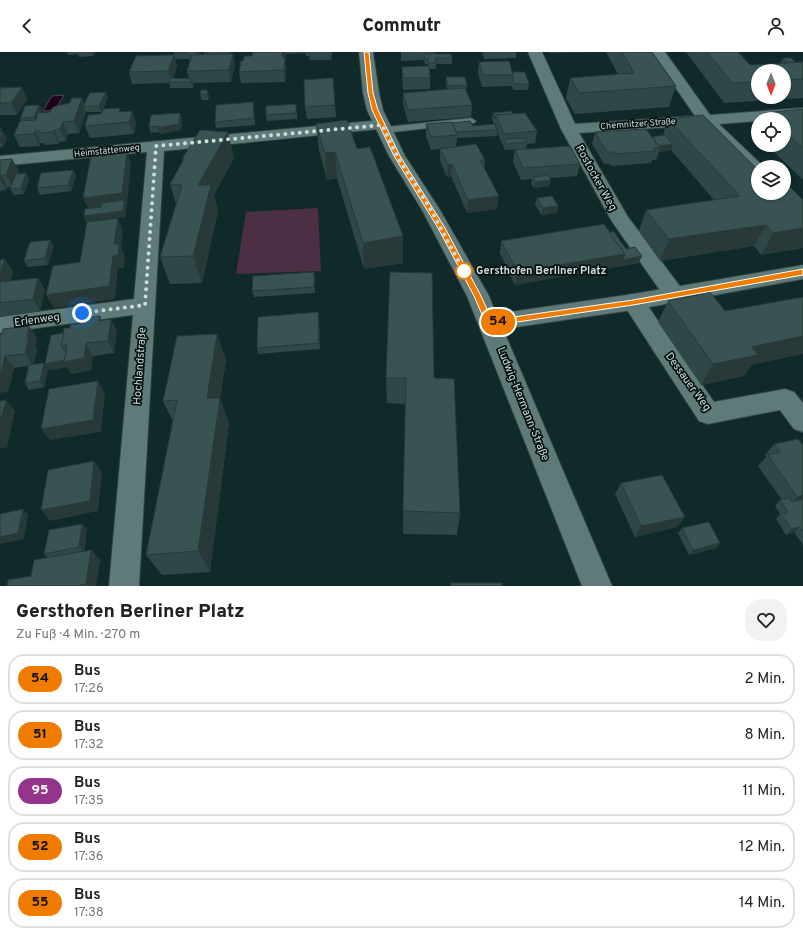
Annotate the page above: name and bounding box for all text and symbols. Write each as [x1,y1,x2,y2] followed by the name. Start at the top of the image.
[16,15,38,37] icon: back
[362,15,441,38] text: Commutr
[765,15,787,37] icon: person
[751,64,791,104] north arrow
[751,64,791,200] map controls
[751,112,791,152] button: locate
[600,116,676,132] street label: Chemnitzer Straße
[74,142,140,160] street label: Heimstättenweg
[572,142,620,214] street label: Rostocker Weg
[751,160,791,200] button: layers
[455,262,473,280] marker: Gersthofen Berliner Platz
[476,264,607,278] place label: Gersthofen Berliner Platz
[72,303,92,323] your location
[480,309,516,335] line badge: 54
[13,310,61,330] street label: Erlenweg
[489,313,507,330] text: 54
[130,327,150,405] street label: Hochlandstraße
[494,345,552,463] street label: Ludwig-Hermann-Straße
[662,350,714,414] street label: Dessauer Weg
[745,599,787,641] button: heart
[16,600,245,624] text: Gersthofen Berliner Platz
[16,627,140,643] text: Zu Fuß · 4 Min. · 270 m
[74,662,101,681] text: Bus
[31,670,49,687] text: 54
[745,670,785,689] text: 2 Min.
[74,681,104,697] text: 17:26
[74,718,101,737] text: Bus
[33,726,47,743] text: 51
[745,726,785,745] text: 8 Min.
[74,737,104,753] text: 17:32
[74,774,101,793] text: Bus
[31,782,49,799] text: 95
[742,782,785,801] text: 11 Min.
[74,793,104,809] text: 17:35
[74,830,101,849] text: Bus
[31,838,49,855] text: 52
[739,838,785,857] text: 12 Min.
[74,849,104,865] text: 17:36
[74,886,101,905] text: Bus
[31,894,49,911] text: 55
[739,894,785,913] text: 14 Min.
[74,905,104,921] text: 17:38

